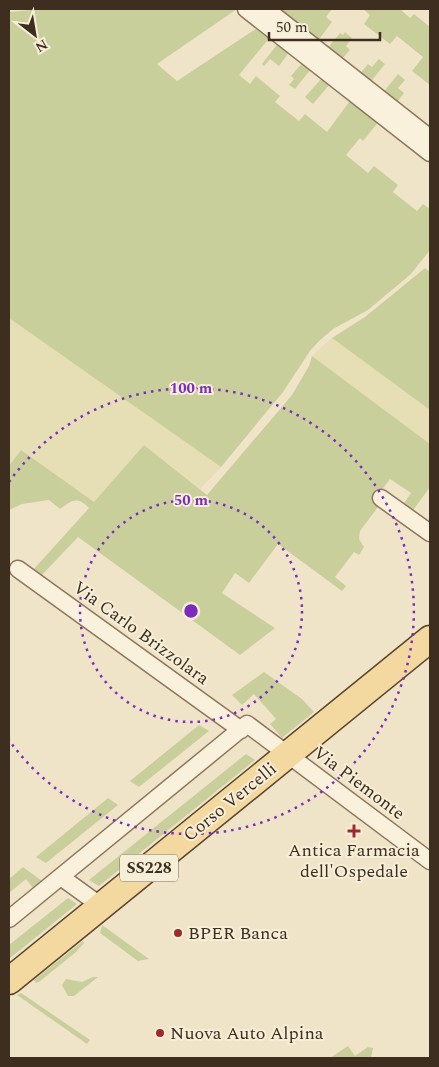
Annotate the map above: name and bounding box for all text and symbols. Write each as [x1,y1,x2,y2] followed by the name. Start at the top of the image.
[10,10,60,60] north arrow
[269,10,380,42] scale bar
[276,16,308,39] text: 50 m
[31,34,52,58] text: N
[170,377,213,400] text: 100 m
[174,489,209,512] text: 50 m
[67,574,215,692] street label: Via Carlo Brizzolara
[182,602,200,620] centre of rings
[307,739,411,827] street label: Via Piemonte
[177,756,283,848] street label: Corso Vercelli
[348,825,360,837] marker: Antica Farmacia dell'Ospedale
[288,837,420,885] place label: Antica Farmacia dell'Ospedale
[120,854,178,881] road number: SS228
[188,920,288,947] place label: BPER Banca
[172,927,184,939] marker: BPER Banca
[170,1020,324,1047] place label: Nuova Auto Alpina
[154,1027,166,1039] marker: Nuova Auto Alpina

